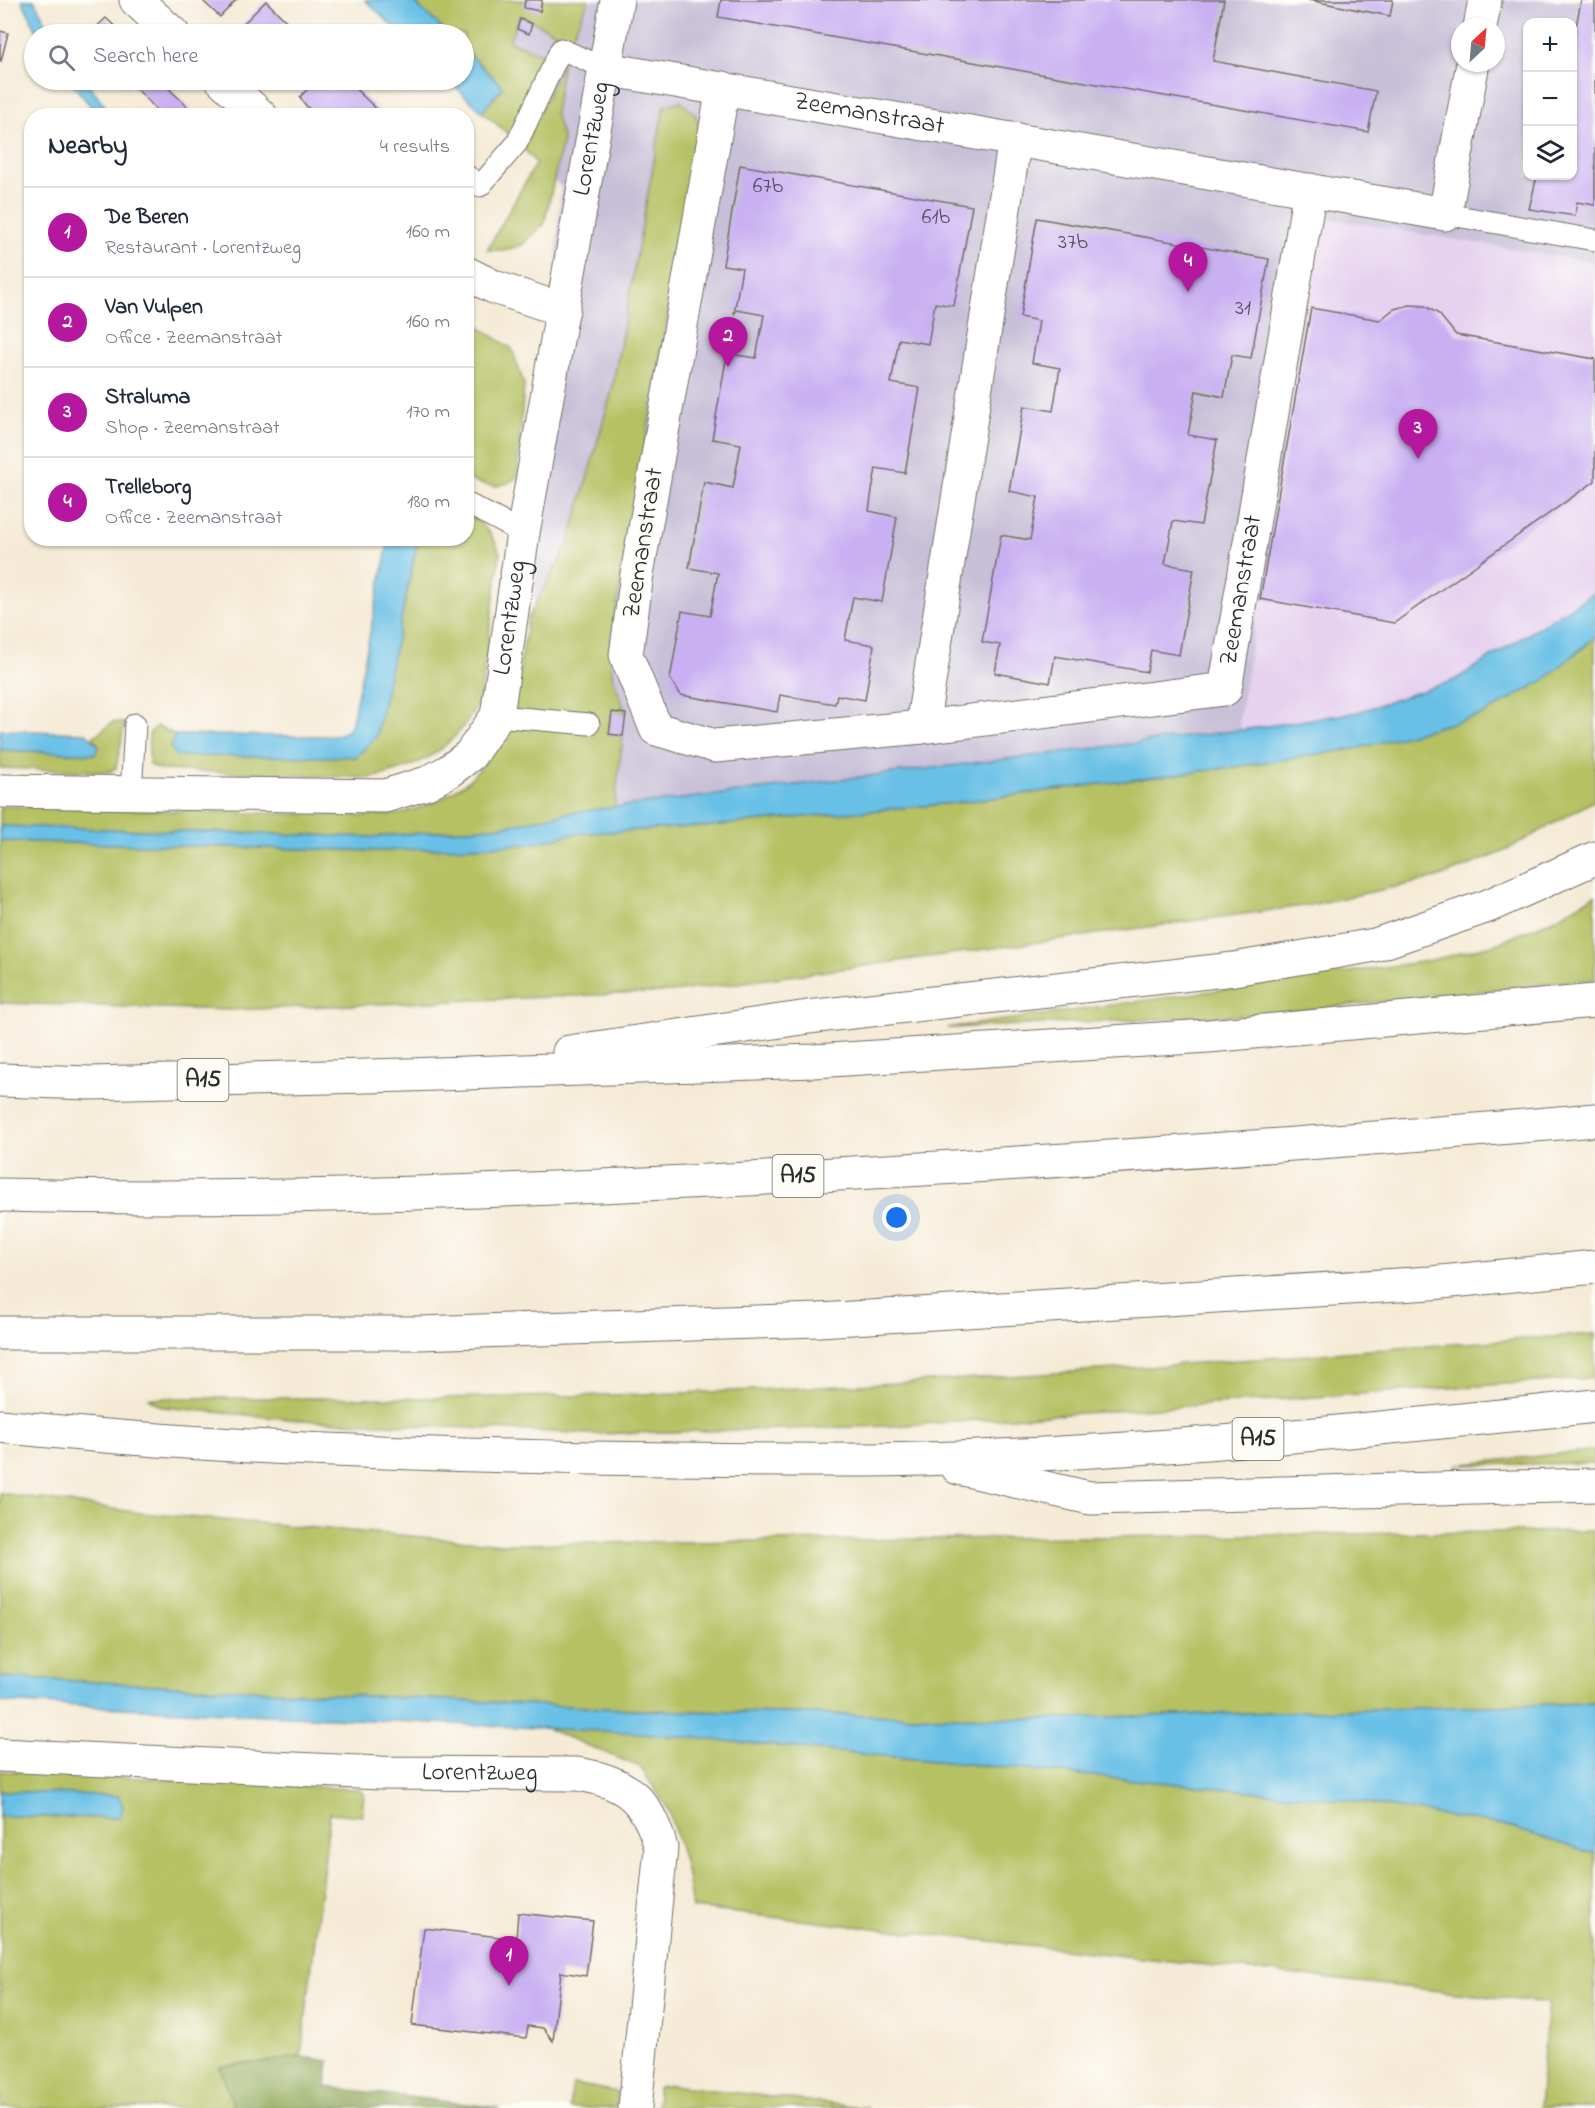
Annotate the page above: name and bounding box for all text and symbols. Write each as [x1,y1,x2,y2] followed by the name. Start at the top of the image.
[1451,18,1505,72] north arrow
[1523,18,1577,180] map controls
[1523,18,1577,72] button: +
[24,24,474,90] search box
[45,41,78,74] icon: search
[93,41,198,73] text: Search here
[1523,72,1577,126] button: −
[564,79,621,199] street label: Lorentzweg
[791,83,947,146] street label: Zeemanstraat
[1523,126,1577,180] button: layers
[48,128,127,166] text: Nearby
[380,133,450,162] text: 4 results
[753,171,784,203] house number: 67b
[105,202,189,234] text: De Beren
[922,202,951,234] house number: 61b
[64,218,71,247] text: 1
[406,218,450,247] text: 160 m
[1058,227,1088,259] house number: 37b
[105,234,301,263] text: Restaurant · Lorentzweg
[1168,242,1208,292] pin: 4
[105,292,203,324] text: Van Vulpen
[1235,293,1251,325] house number: 31
[63,308,72,337] text: 2
[406,308,450,337] text: 160 m
[708,318,748,367] pin: 2
[105,324,282,353] text: Office · Zeemanstraat
[105,382,190,414] text: Straluma
[63,398,72,427] text: 3
[406,398,450,427] text: 170 m
[1398,410,1438,459] pin: 3
[105,414,280,443] text: Shop · Zeemanstraat
[613,465,675,621] street label: Zeemanstraat
[105,472,191,504] text: Trelleborg
[63,488,72,517] text: 4
[407,488,450,517] text: 180 m
[105,504,282,533] text: Office · Zeemanstraat
[1210,512,1273,668] street label: Zeemanstraat
[484,558,538,678] street label: Lorentzweg
[178,1059,228,1101] road number: A15
[772,1155,824,1197] road number: A15
[882,1203,911,1232] your location
[1232,1418,1284,1460] road number: A15
[422,1754,538,1793] street label: Lorentzweg
[490,1936,528,1986] pin: 1

